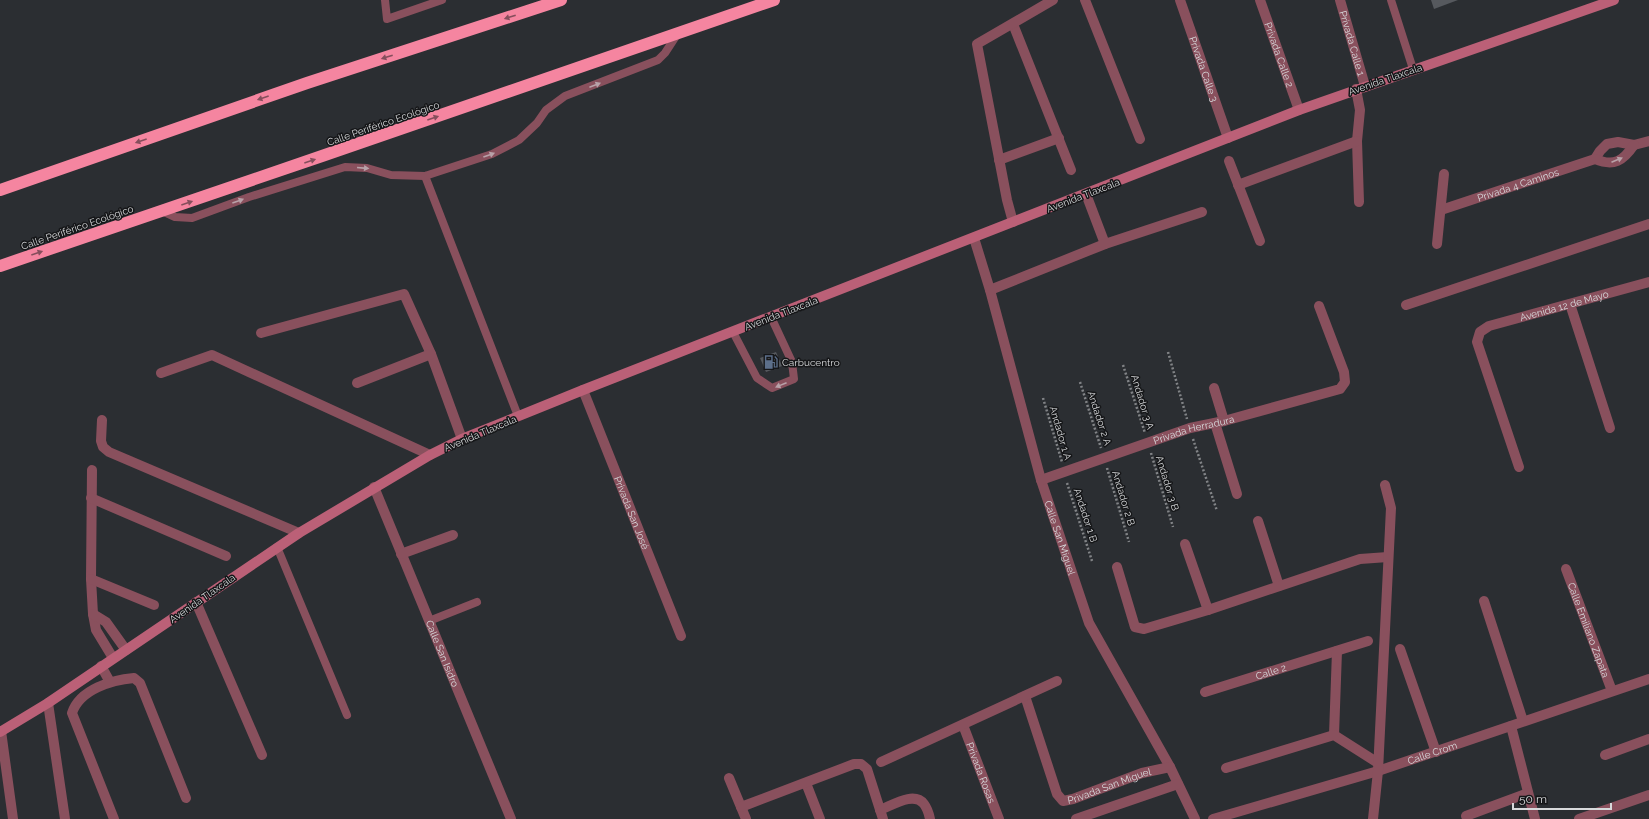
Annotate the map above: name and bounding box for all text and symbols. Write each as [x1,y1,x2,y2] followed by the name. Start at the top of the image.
[1337,9,1367,78] street label: Privada Calle 1
[504,14,516,20] one-way arrow
[1262,21,1296,89] street label: Privada Calle 2
[1187,35,1220,103] street label: Privada Calle 3
[380,54,392,60] one-way arrow
[1347,62,1424,97] street label: Avenida Tlaxcala
[589,81,601,87] one-way arrow
[257,96,269,102] one-way arrow
[325,99,441,148] street label: Calle Periférico Ecológico
[427,115,439,121] one-way arrow
[134,139,146,145] one-way arrow
[483,152,495,158] one-way arrow
[1611,157,1623,163] one-way arrow
[304,158,316,164] one-way arrow
[357,164,369,171] one-way arrow
[1476,166,1560,204] street label: Privada 4 Caminos
[1045,176,1121,215] street label: Avenida Tlaxcala
[233,198,245,204] one-way arrow
[181,199,193,205] one-way arrow
[19,203,135,252] street label: Calle Periférico Ecológico
[31,250,43,256] one-way arrow
[1519,288,1610,323] street label: Avenida 12 de Mayo
[743,294,819,333] street label: Avenida Tlaxcala
[763,354,779,370] fuel station icon: Carbucentro
[782,357,840,368] place label: Carbucentro
[1129,373,1156,431] street label: Andador 3 A
[775,382,787,388] one-way arrow
[1086,390,1114,447] street label: Andador 2 A
[1048,405,1074,462] street label: Andador 1 A
[442,413,518,454] street label: Avenida Tlaxcala
[1152,413,1236,446] street label: Privada Herradura
[1154,454,1181,512] street label: Andador 3 B
[1110,469,1137,527] street label: Andador 2 B
[612,475,651,551] street label: Privada San José
[1072,487,1099,544] street label: Andador 1 B
[1042,499,1078,577] street label: Calle San Miguel
[167,572,237,625] street label: Avenida Tlaxcala
[1566,581,1611,679] street label: Calle Emiliano Zapata
[424,619,461,689] street label: Calle San Isidro
[1254,662,1288,682] street label: Calle 2
[1406,740,1458,767] street label: Calle Crom
[964,741,997,805] street label: Privada Rosas
[1066,766,1152,806] street label: Privada San Miguel
[1513,785,1611,811] scale bar
[1519,792,1547,806] text: 50 m

